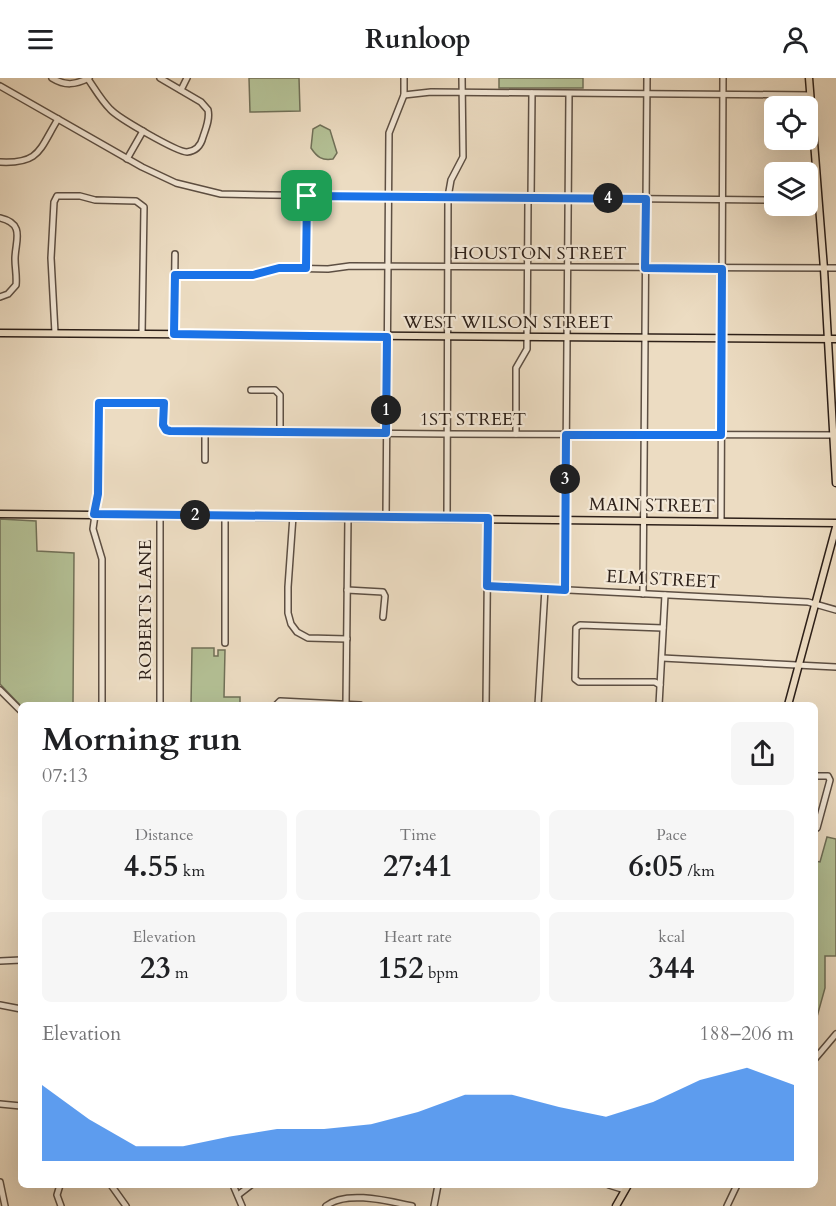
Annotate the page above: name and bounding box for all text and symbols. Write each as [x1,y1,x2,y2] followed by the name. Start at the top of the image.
[365,21,471,58] text: Runloop
[24,23,57,56] icon: menu
[779,23,812,56] icon: person
[764,96,818,216] map controls
[764,96,818,150] button: locate
[764,162,818,216] button: layers
[281,170,332,221] pin
[290,179,323,212] icon: arrive
[593,183,623,213] pin: 4
[604,187,612,209] text: 4
[453,241,627,266] street label: HOUSTON STREET
[402,310,613,335] street label: WEST WILSON STREET
[371,395,401,425] pin: 1
[382,399,390,421] text: 1
[420,407,526,432] street label: 1ST STREET
[550,464,580,494] pin: 3
[561,468,569,490] text: 3
[589,492,715,519] street label: MAIN STREET
[180,500,210,530] pin: 2
[191,504,199,526] text: 2
[133,539,158,681] street label: ROBERTS LANE
[605,564,721,595] street label: ELM STREET
[42,717,242,762] text: Morning run
[731,722,794,785] button: share
[42,762,88,789] text: 07:13
[135,824,194,846] text: Distance
[399,824,437,846] text: Time
[656,824,687,846] text: Pace
[124,846,179,887] text: 4.55
[383,846,453,887] text: 27:41
[628,846,683,887] text: 6:05
[179,860,205,882] text: km
[683,860,715,882] text: /km
[133,926,196,948] text: Elevation
[384,926,452,948] text: Heart rate
[658,926,685,948] text: kcal
[140,948,171,989] text: 23
[377,948,424,989] text: 152
[649,948,695,989] text: 344
[171,962,189,984] text: m
[424,962,459,984] text: bpm
[42,1020,121,1047] text: Elevation
[699,1020,794,1047] text: 188–206 m

